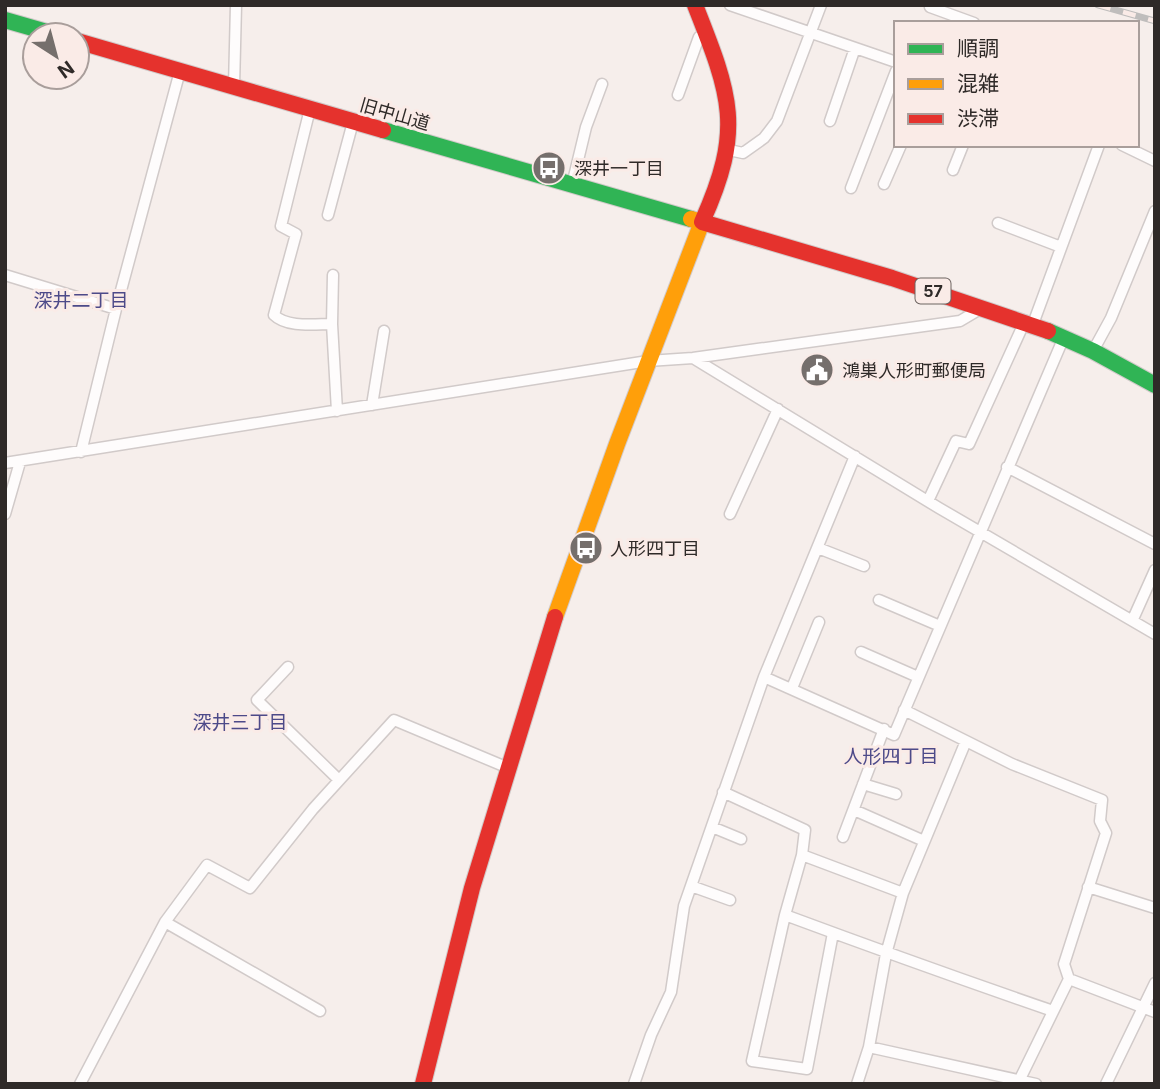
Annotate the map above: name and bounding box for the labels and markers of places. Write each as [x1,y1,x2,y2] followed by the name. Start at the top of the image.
[530,149,568,187] bus stop icon: 深井一丁目
[574,158,664,179] place label: 深井一丁目
[798,351,836,389] public building icon: 鴻巣人形町郵便局
[842,360,986,381] place label: 鴻巣人形町郵便局
[567,529,605,567] bus stop icon: 人形四丁目
[610,538,700,559] place label: 人形四丁目

